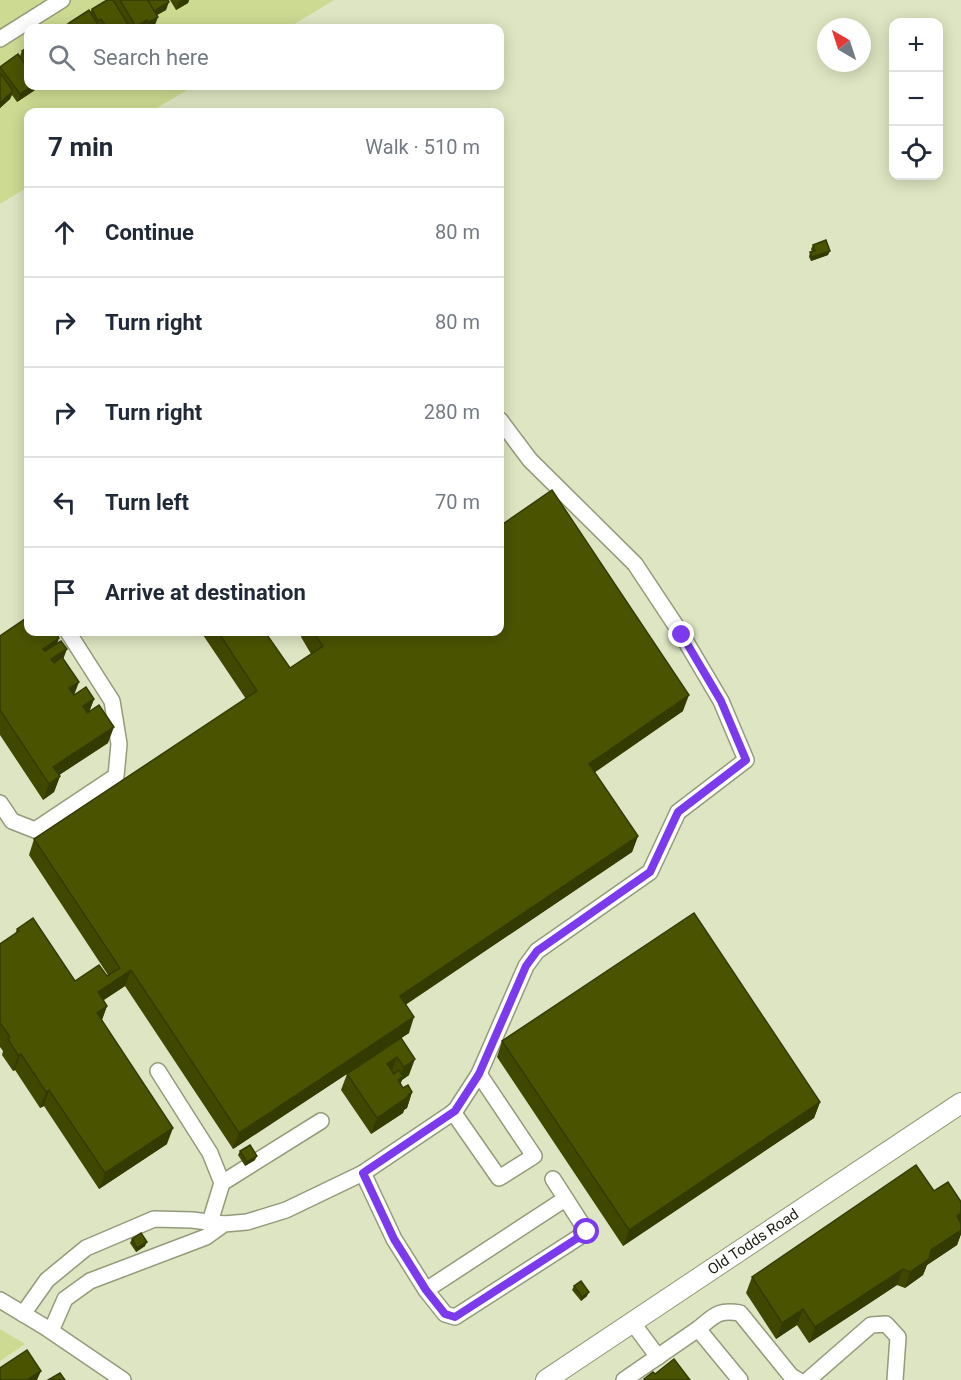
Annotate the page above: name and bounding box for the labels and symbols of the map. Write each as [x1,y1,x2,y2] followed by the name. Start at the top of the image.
[817,18,871,72] north arrow
[668,621,694,647] route end
[704,1205,802,1279] street label: Old Todds Road
[573,1218,599,1244] route start

